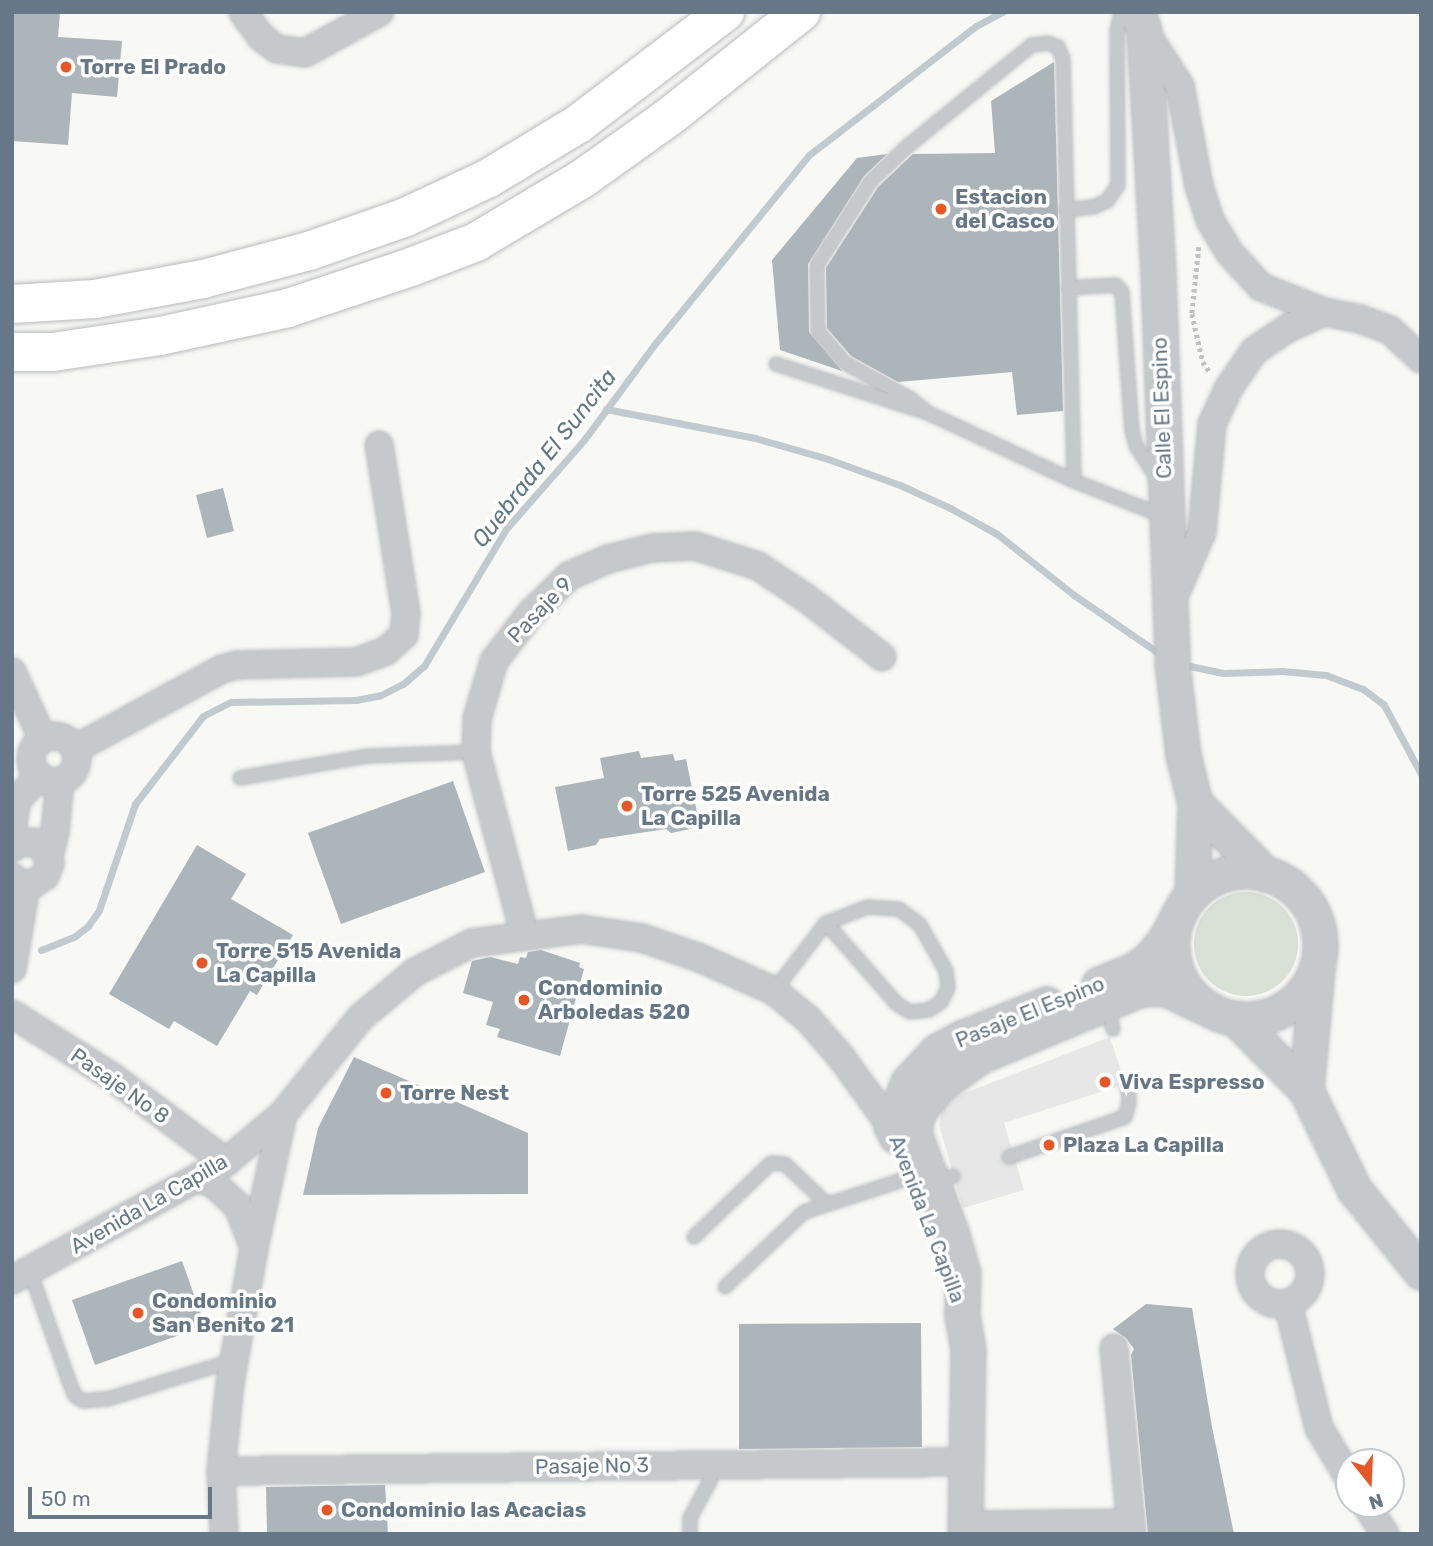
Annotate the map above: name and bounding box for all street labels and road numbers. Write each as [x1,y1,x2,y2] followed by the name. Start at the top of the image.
[1147,337,1177,479] street label: Calle El Espino
[502,572,578,648] street label: Pasaje 9
[952,971,1108,1053] street label: Pasaje El Espino
[66,1043,174,1129] street label: Pasaje No 8
[884,1132,970,1306] street label: Avenida La Capilla
[66,1149,232,1259] street label: Avenida La Capilla
[535,1452,649,1480] street label: Pasaje No 3

